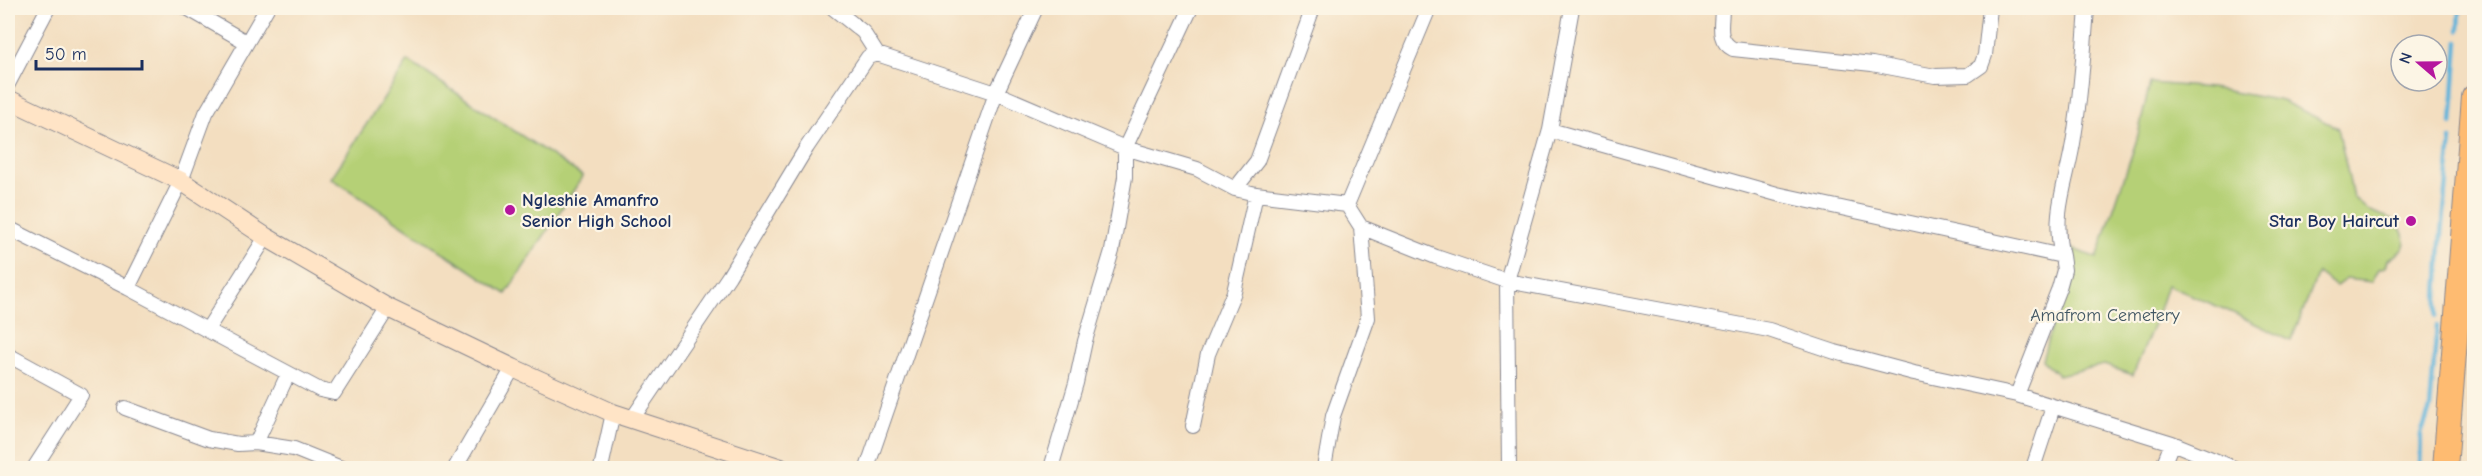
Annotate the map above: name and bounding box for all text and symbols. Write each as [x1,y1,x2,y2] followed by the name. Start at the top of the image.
[36,33,142,71] scale bar
[2389,33,2449,93] north arrow
[45,44,87,65] text: 50 m
[2396,50,2416,66] text: N
[522,190,671,232] place label: Ngleshie Amanfro Senior High School
[503,203,517,217] marker: Ngleshie Amanfro Senior High School
[2269,211,2400,232] place label: Star Boy Haircut
[2404,214,2418,228] marker: Star Boy Haircut
[2030,305,2181,326] park label: Amafrom Cemetery

